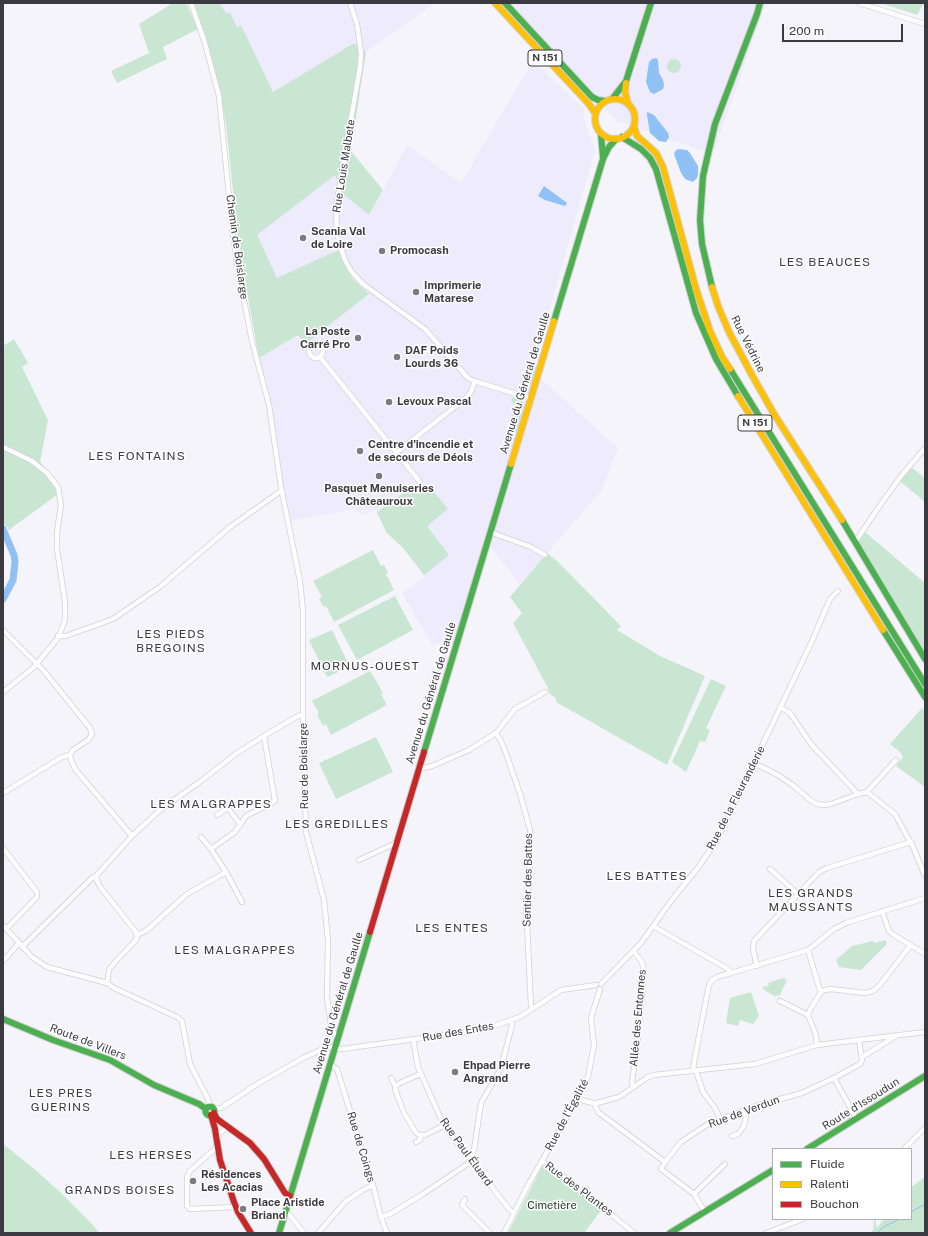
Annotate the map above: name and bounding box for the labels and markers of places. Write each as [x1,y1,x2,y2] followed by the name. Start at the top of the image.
[311,225,366,251] place label: Scania Val de Loire
[298,233,308,243] marker: Scania Val de Loire
[390,244,449,258] place label: Promocash
[377,246,387,256] marker: Promocash
[424,279,481,305] place label: Imprimerie Matarese
[411,287,421,297] marker: Imprimerie Matarese
[300,325,350,351] place label: La Poste Carré Pro
[353,333,363,343] marker: La Poste Carré Pro
[405,344,459,370] place label: DAF Poids Lourds 36
[392,352,402,362] marker: DAF Poids Lourds 36
[397,395,472,409] place label: Levoux Pascal
[384,397,394,407] marker: Levoux Pascal
[368,438,473,464] place label: Centre d'incendie et de secours de Déols
[355,446,365,456] marker: Centre d'incendie et de secours de Déols
[374,471,384,481] marker: Pasquet Menuiseries Châteauroux
[324,482,434,508] place label: Pasquet Menuiseries Châteauroux
[463,1059,530,1085] place label: Ehpad Pierre Angrand
[450,1067,460,1077] marker: Ehpad Pierre Angrand
[201,1168,263,1194] place label: Résidences Les Acacias
[188,1176,198,1186] marker: Résidences Les Acacias
[251,1196,325,1222] place label: Place Aristide Briand
[238,1204,248,1214] marker: Place Aristide Briand

